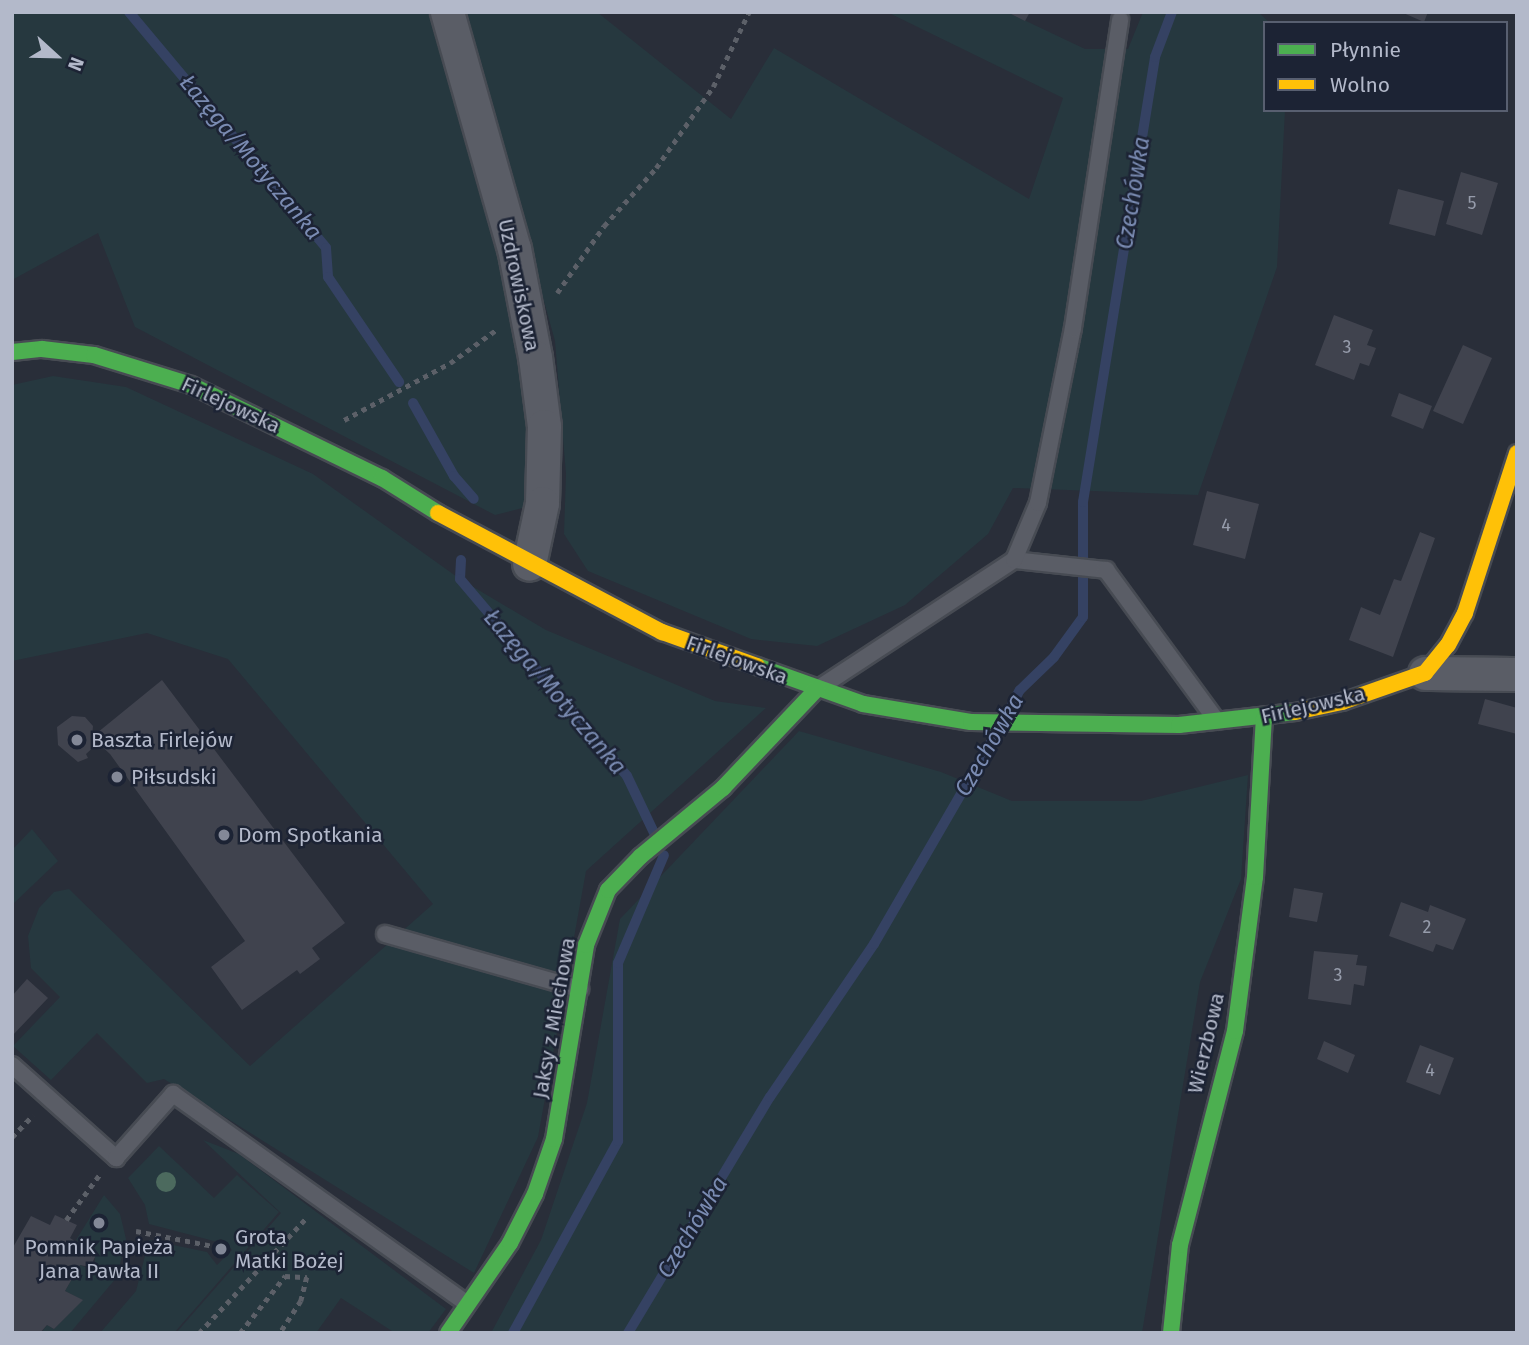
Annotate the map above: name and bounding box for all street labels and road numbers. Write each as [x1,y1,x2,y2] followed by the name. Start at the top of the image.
[493,216,545,354] street label: Uzdrowiskowa
[178,371,284,439] street label: Firlejowska
[683,630,791,690] street label: Firlejowska
[1259,681,1367,729] street label: Firlejowska
[527,935,581,1101] street label: Jaksy z Miechowa
[1182,990,1230,1096] street label: Wierzbowa

